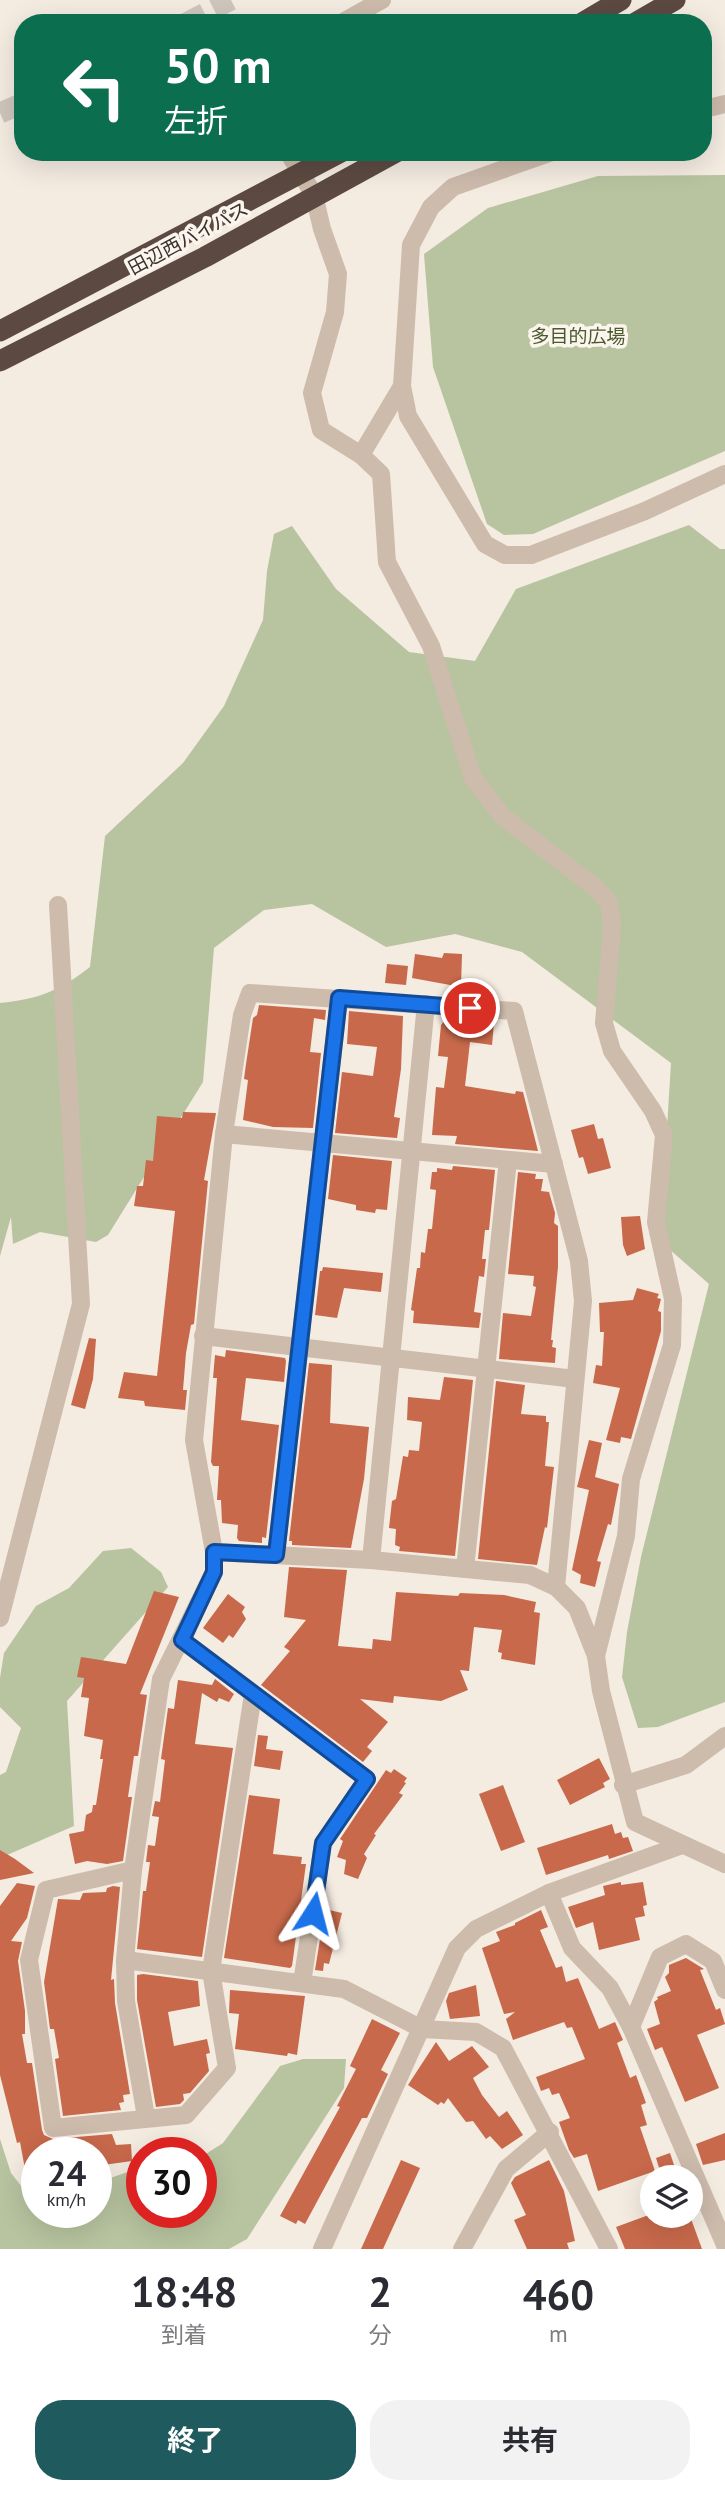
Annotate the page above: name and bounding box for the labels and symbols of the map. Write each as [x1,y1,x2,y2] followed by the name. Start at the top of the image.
[124,196,252,280] street label: 田辺西バイパス
[530,324,626,348] park label: 多目的広場
[440,978,500,1038] pin
[276,1876,350,1950] position arrow
[126,2137,217,2228] speed limit sign: 30

